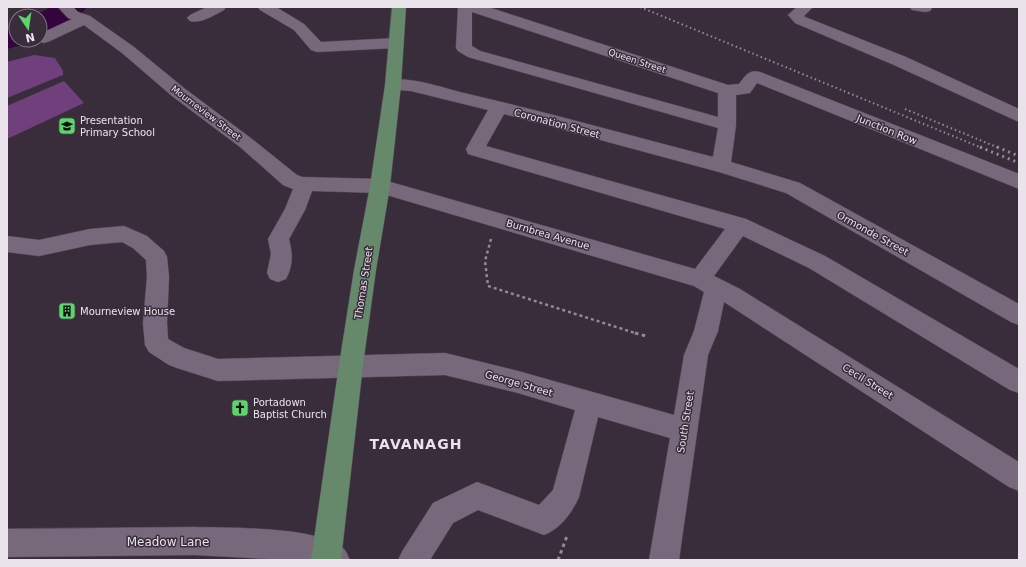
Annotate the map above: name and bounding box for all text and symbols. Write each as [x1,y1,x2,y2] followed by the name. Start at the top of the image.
[8,8,48,48] north arrow
[24,30,36,45] text: N
[607,47,667,75] street label: Queen Street
[169,84,243,143] street label: Mourneview Street
[513,107,601,140] street label: Coronation Street
[854,112,919,147] street label: Junction Row
[80,115,155,138] place label: Presentation Primary School
[57,116,77,136] school or university icon: Presentation Primary School
[835,209,911,258] street label: Ormonde Street
[505,217,591,252] street label: Burnbrea Avenue
[352,246,375,321] street label: Thomas Street
[57,301,77,321] building icon: Mourneview House
[80,306,175,317] place label: Mourneview House
[840,361,895,401] street label: Cecil Street
[484,369,554,398] street label: George Street
[675,390,696,454] street label: South Street
[253,397,327,420] place label: Portadown Baptist Church
[230,398,250,418] church icon: Portadown Baptist Church
[370,436,462,452] district label: TAVANAGH
[127,535,209,549] street label: Meadow Lane

